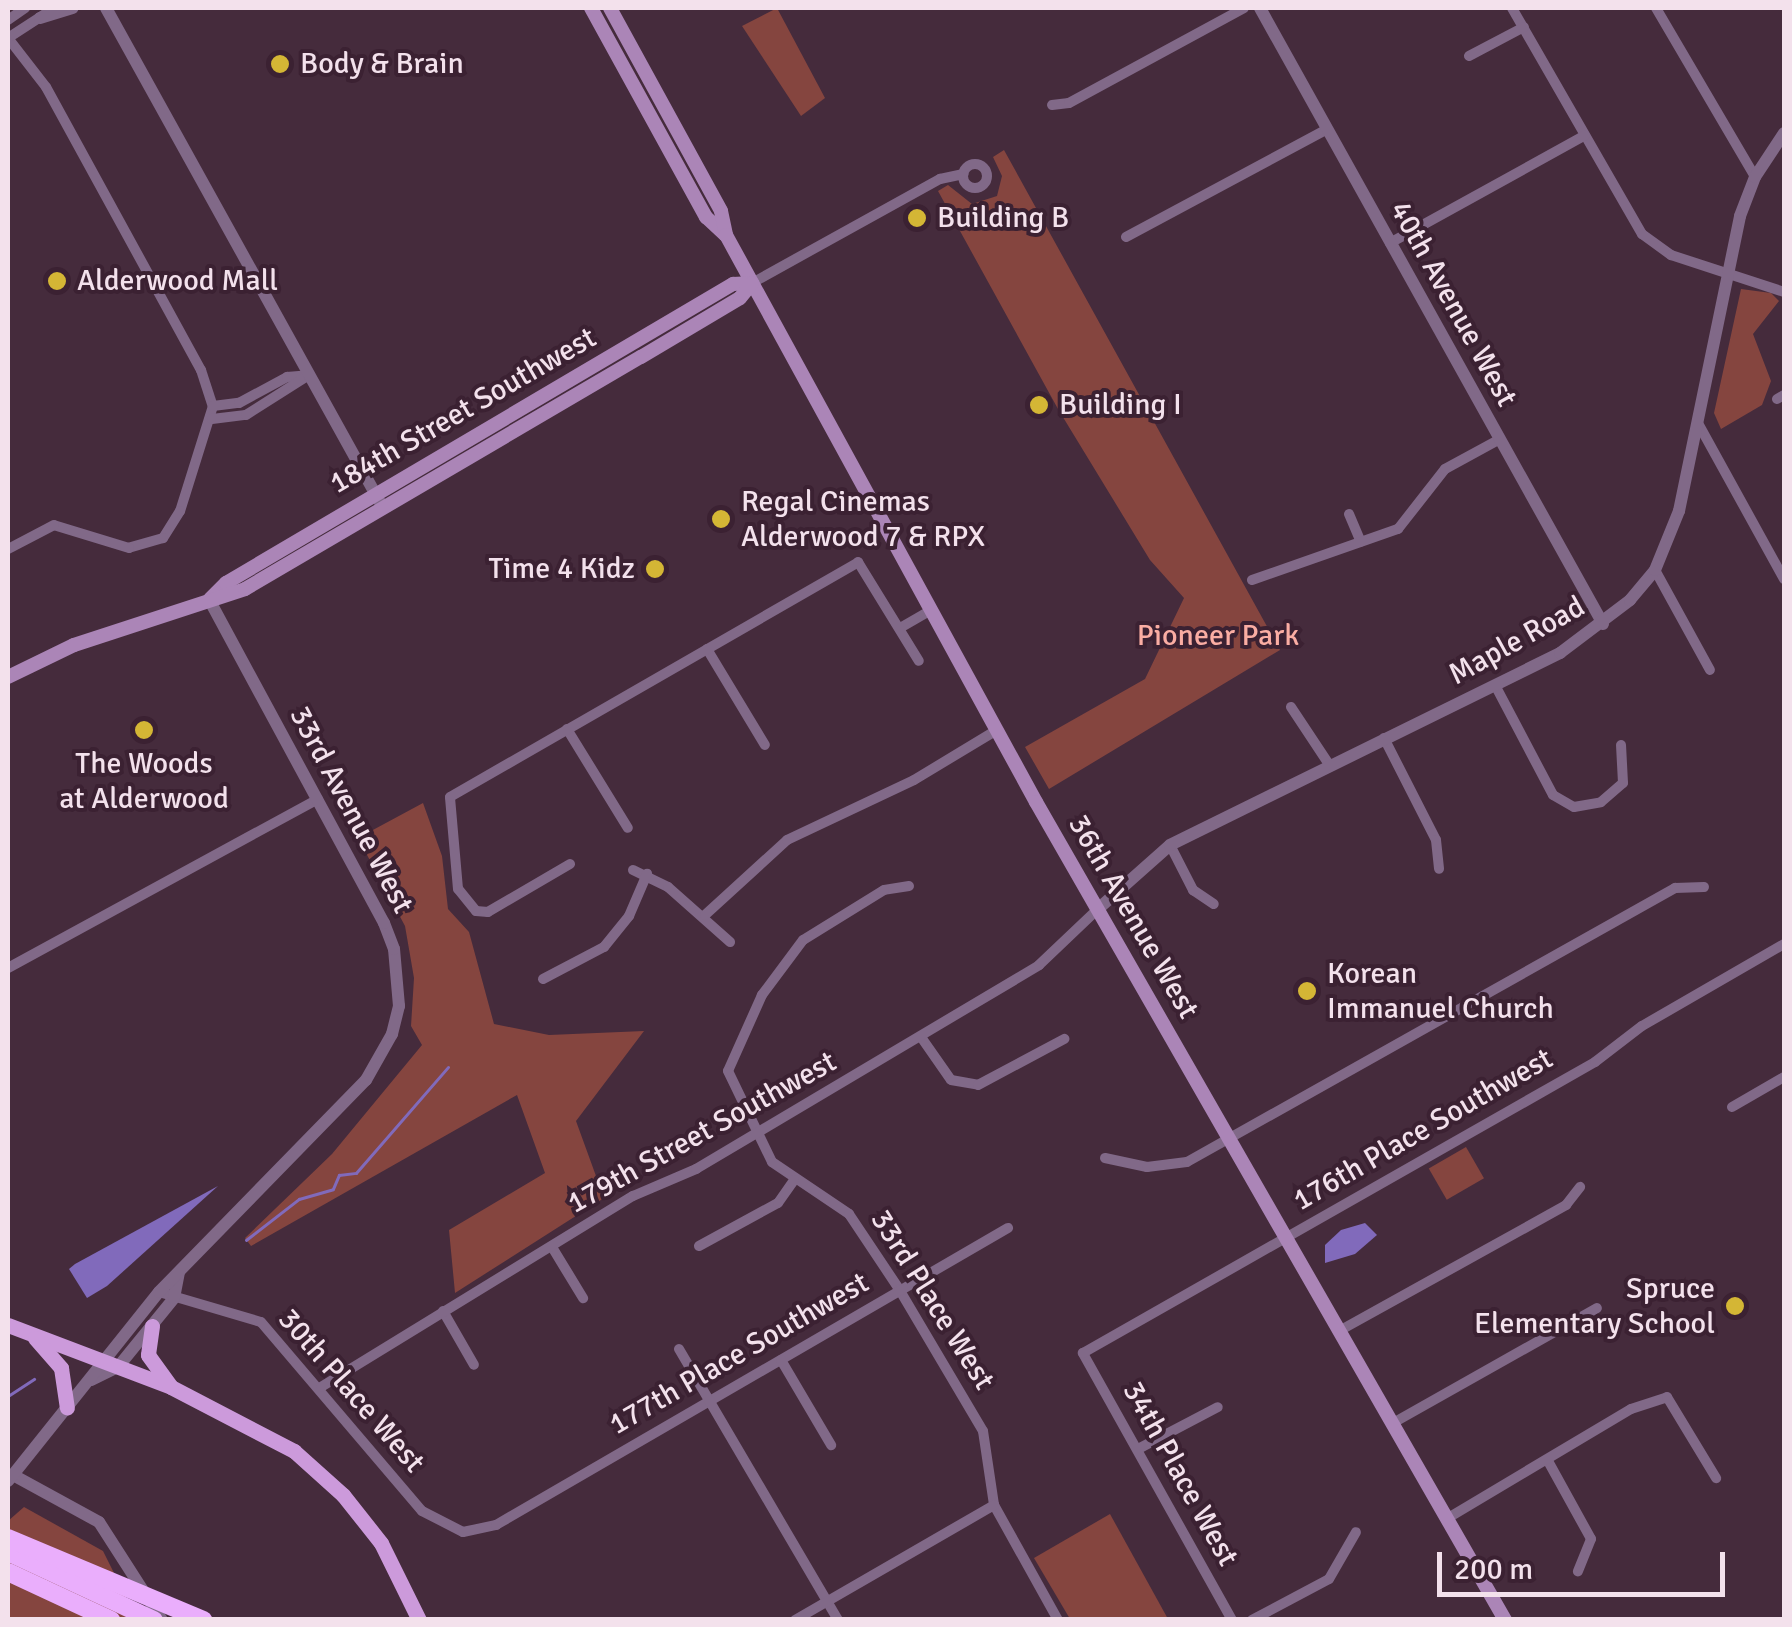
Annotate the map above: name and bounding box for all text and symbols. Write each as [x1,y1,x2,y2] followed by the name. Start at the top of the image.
[300,46,464,82] place label: Body & Brain
[269,53,291,75] marker: Body & Brain
[1382,195,1524,413] street label: 40th Avenue West
[937,200,1069,236] place label: Building B
[906,207,928,229] marker: Building B
[77,263,278,299] place label: Alderwood Mall
[46,270,68,292] marker: Alderwood Mall
[323,320,603,502] street label: 184th Street Southwest
[1059,387,1182,423] place label: Building I
[1028,394,1050,416] marker: Building I
[741,484,985,554] place label: Regal Cinemas Alderwood 7 & RPX
[710,508,732,530] marker: Regal Cinemas Alderwood 7 & RPX
[488,551,635,587] place label: Time 4 Kidz
[644,558,666,580] marker: Time 4 Kidz
[1443,589,1591,693] street label: Maple Road
[1137,618,1299,654] park label: Pioneer Park
[281,700,421,920] street label: 33rd Avenue West
[133,719,155,741] marker: The Woods at Alderwood
[59,746,229,816] place label: The Woods at Alderwood
[1060,809,1206,1025] street label: 36th Avenue West
[1327,956,1554,1026] place label: Korean Immanuel Church
[1296,980,1318,1002] marker: Korean Immanuel Church
[1287,1041,1559,1219] street label: 176th Place Southwest
[561,1044,843,1222] street label: 179th Street Southwest
[862,1203,1002,1397] street label: 33rd Place West
[603,1265,875,1443] street label: 177th Place Southwest
[1474,1271,1715,1342] place label: Spruce Elementary School
[1724,1295,1746,1317] marker: Spruce Elementary School
[270,1302,432,1480] street label: 30th Place West
[1114,1375,1246,1573] street label: 34th Place West
[1442,1532,1730,1594] scale bar
[1454,1551,1533,1588] text: 200 m

